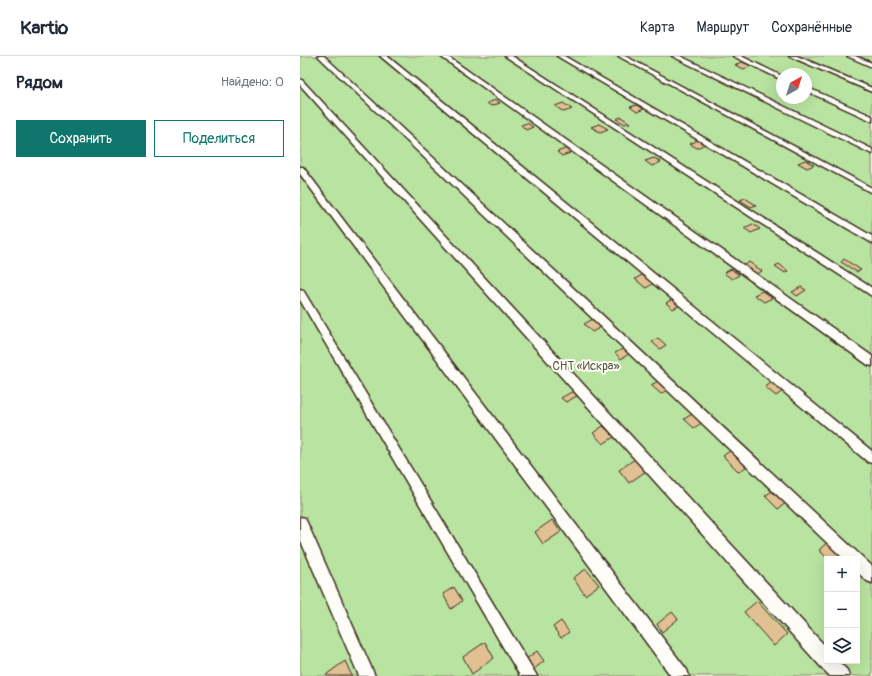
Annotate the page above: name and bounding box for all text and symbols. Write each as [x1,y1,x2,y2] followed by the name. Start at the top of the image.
[20,16,68,40] text: Kartio
[640,19,675,36] text: Карта
[697,19,749,36] text: Маршрут
[771,19,852,36] text: Сохранённые
[776,68,812,104] north arrow
[16,72,63,93] text: Рядом
[221,74,284,90] text: Найдено: 0
[16,120,146,157] button: Сохранить
[154,120,284,157] button: Поделиться
[552,359,620,374] park label: СНТ «Искра»
[824,556,860,664] map controls
[824,556,860,592] button: +
[824,592,860,628] button: −
[824,628,860,664] button: layers

